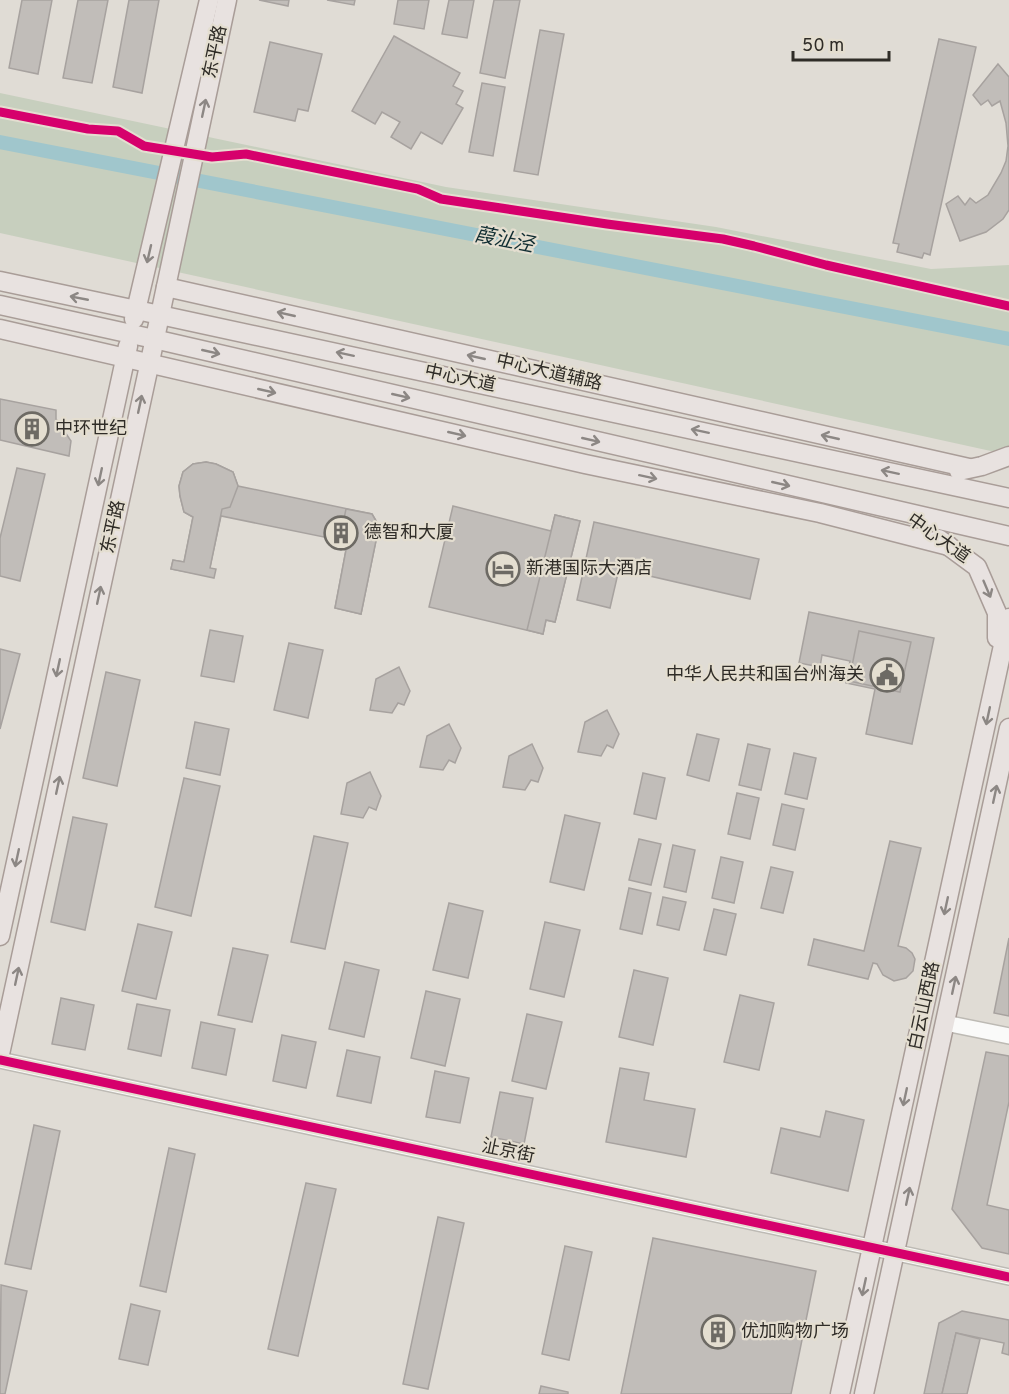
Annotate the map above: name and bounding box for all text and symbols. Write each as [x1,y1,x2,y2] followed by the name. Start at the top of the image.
[199,23,233,81] street label: 东平路
[793,24,889,62] scale bar
[802,35,844,58] text: 50 m
[198,99,210,118] one-way arrow
[472,223,538,260] water label: 葭沚泾
[143,244,155,263] one-way arrow
[70,292,89,303] one-way arrow
[277,307,296,319] one-way arrow
[201,347,221,358] one-way arrow
[336,348,355,360] one-way arrow
[467,350,486,362] one-way arrow
[494,350,604,396] street label: 中心大道辅路
[422,360,498,398] street label: 中心大道
[258,385,277,397] one-way arrow
[392,390,411,402] one-way arrow
[135,395,146,414] one-way arrow
[14,411,50,447] building icon: 中环世纪
[55,418,127,441] place label: 中环世纪
[691,425,710,436] one-way arrow
[448,429,467,441] one-way arrow
[821,431,840,442] one-way arrow
[582,434,601,446] one-way arrow
[881,466,901,477] one-way arrow
[93,467,105,486] one-way arrow
[637,472,657,483] one-way arrow
[772,478,791,490] one-way arrow
[97,498,131,556] street label: 东平路
[902,509,974,569] street label: 中心大道
[323,515,359,551] building icon: 德智和大厦
[364,522,454,545] place label: 德智和大厦
[485,551,521,587] hotel icon: 新港国际大酒店
[526,558,652,581] place label: 新港国际大酒店
[982,579,993,598] one-way arrow
[94,585,105,605] one-way arrow
[52,657,63,677] one-way arrow
[869,657,905,693] public building icon: 中华人民共和国台州海关
[666,664,864,687] place label: 中华人民共和国台州海关
[982,706,993,725] one-way arrow
[53,776,64,795] one-way arrow
[989,785,1001,804] one-way arrow
[11,848,22,868] one-way arrow
[940,897,952,916] one-way arrow
[904,960,946,1052] street label: 白云山西路
[12,967,23,986] one-way arrow
[948,976,960,995] one-way arrow
[899,1087,910,1106] one-way arrow
[479,1135,537,1169] street label: 沚京街
[903,1187,914,1206] one-way arrow
[857,1278,869,1297] one-way arrow
[700,1314,736,1350] building icon: 优加购物广场
[741,1321,849,1344] place label: 优加购物广场

